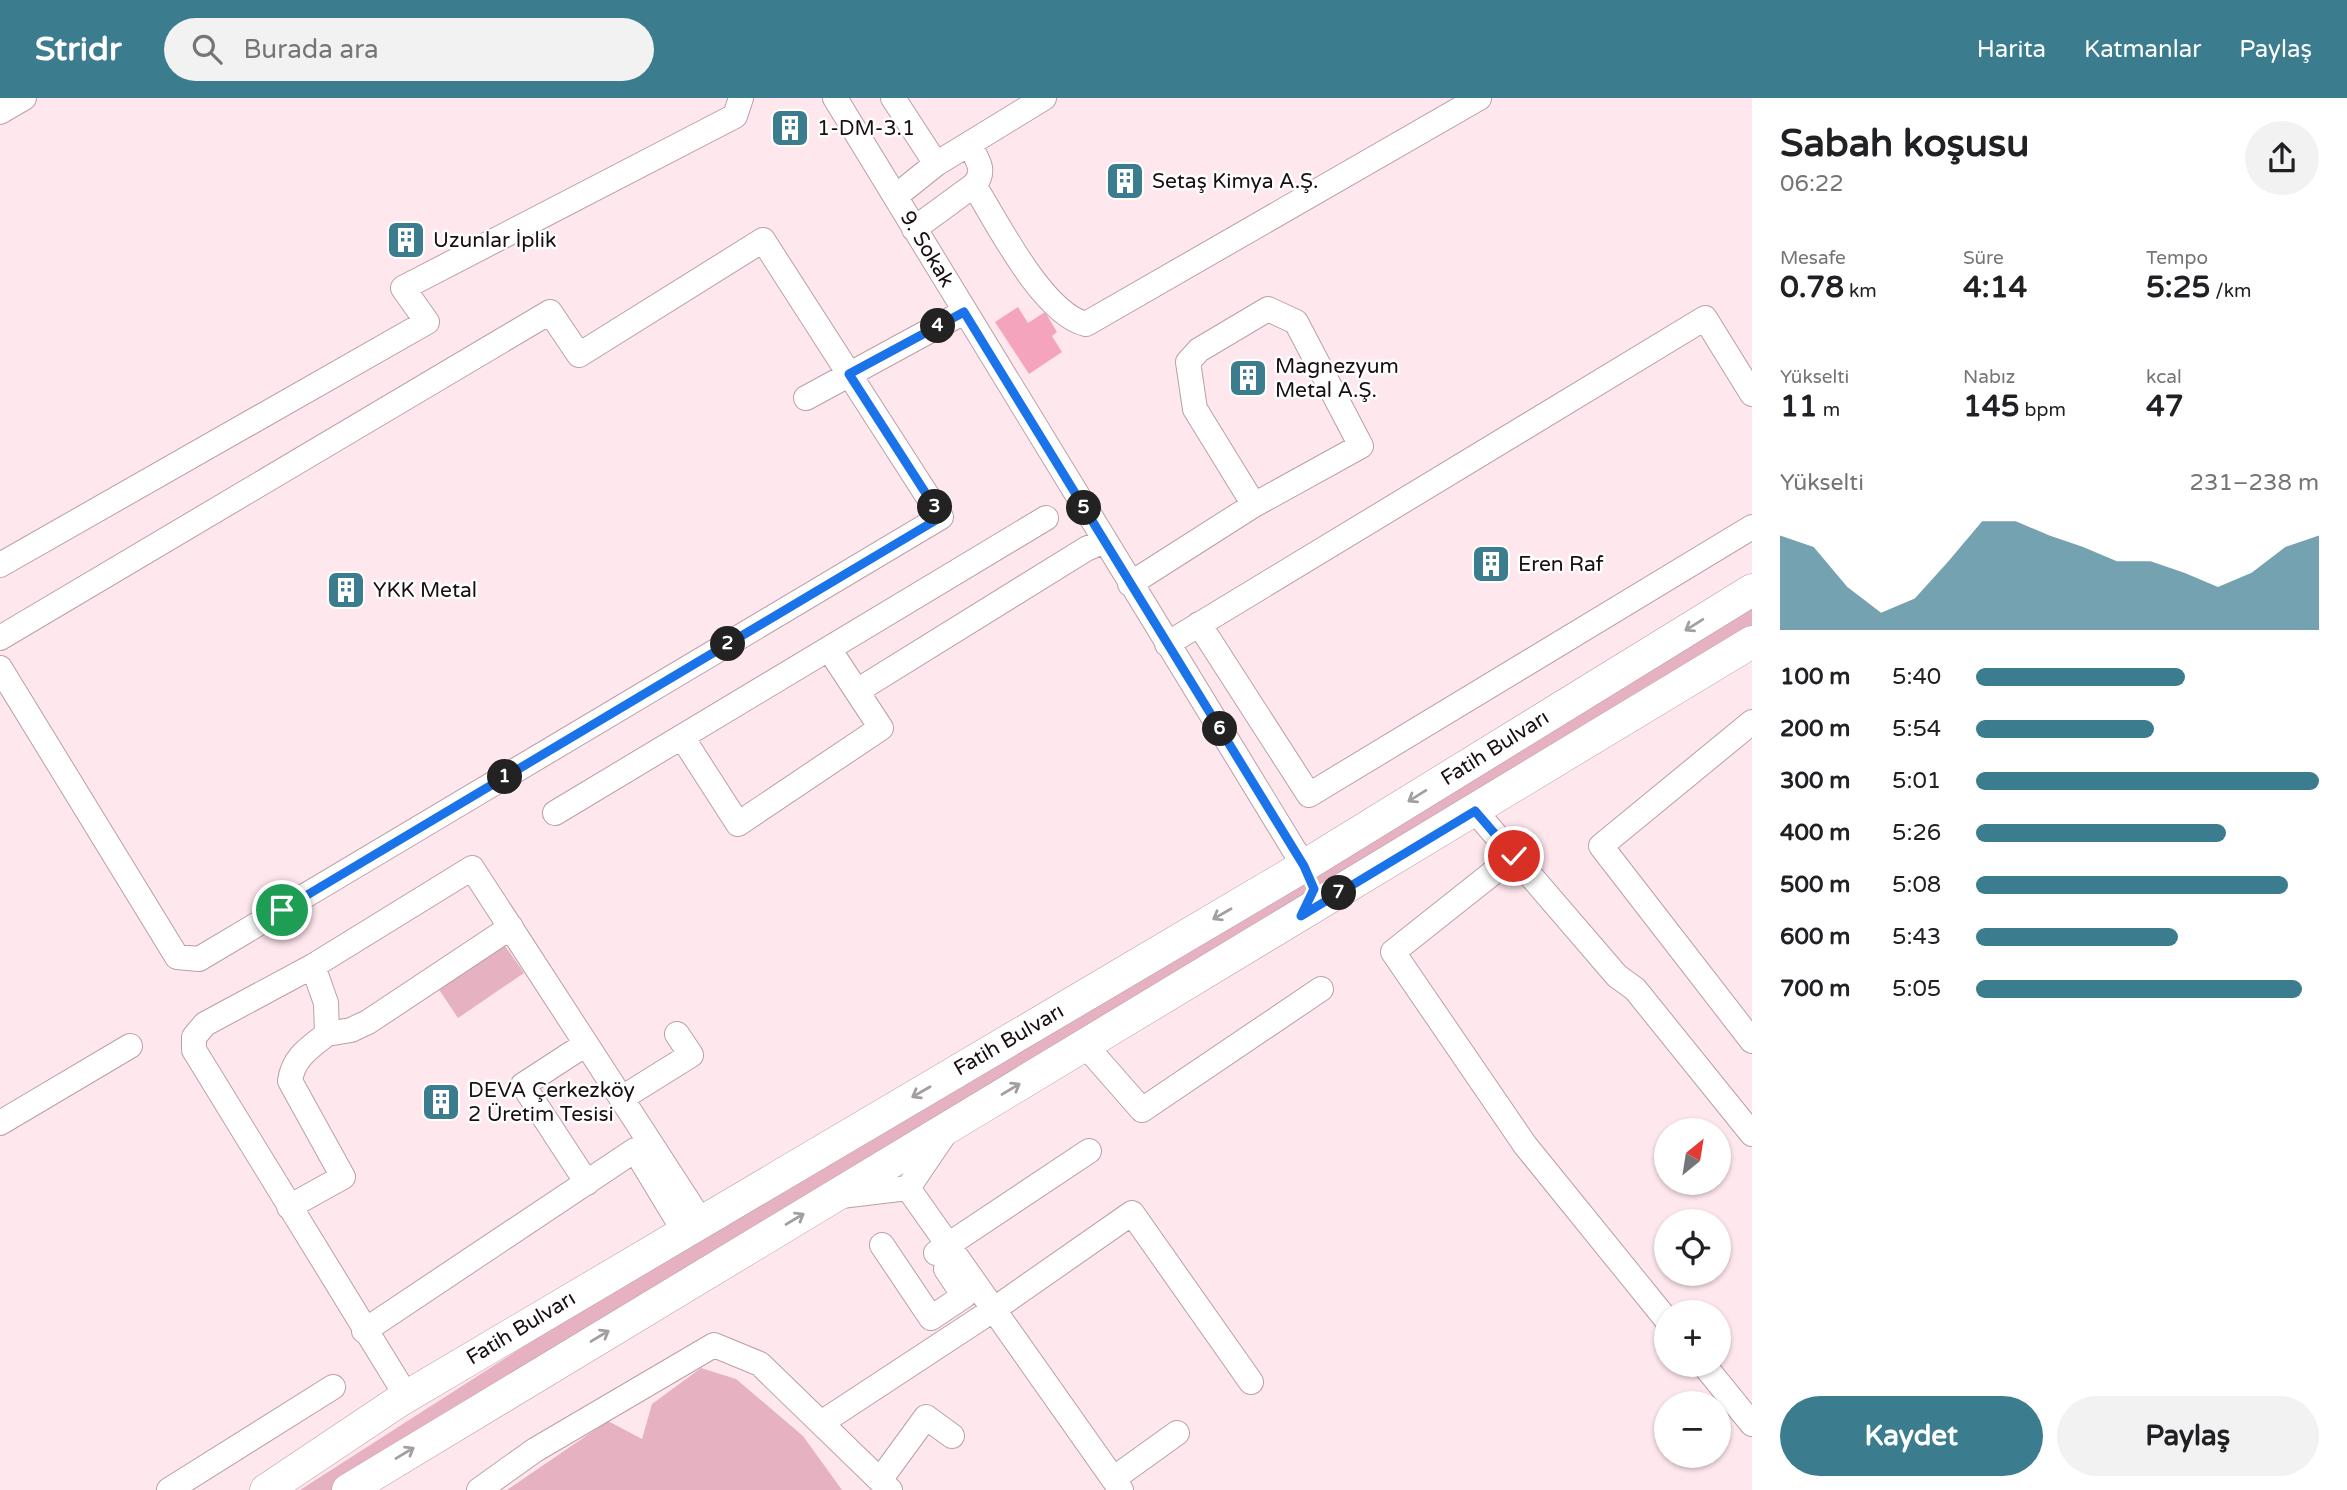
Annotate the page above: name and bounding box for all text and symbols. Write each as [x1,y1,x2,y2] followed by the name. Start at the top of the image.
[164,18,654,81] search box
[35,30,122,69] text: Stridr
[188,30,226,68] icon: search
[244,34,379,65] text: Burada ara
[1977,35,2046,64] text: Harita
[2084,35,2201,64] text: Katmanlar
[2239,35,2312,64] text: Paylaş
[769,107,811,149] building icon: 1-DM-3.1
[817,116,915,141] place label: 1-DM-3.1
[1780,121,2029,167] text: Sabah koşusu
[2245,121,2319,195] button: share
[1104,160,1146,202] building icon: Setaş Kimya A.Ş.
[1152,169,1319,194] place label: Setaş Kimya A.Ş.
[1780,170,1844,198] text: 06:22
[895,206,959,292] street label: 9. Sokak
[385,219,427,261] building icon: Uzunlar İplik
[433,228,556,253] place label: Uzunlar İplik
[1780,247,1846,269] text: Mesafe
[1963,247,2004,269] text: Süre
[2146,247,2208,269] text: Tempo
[1780,269,1844,306] text: 0.78
[1963,269,2027,306] text: 4:14
[2146,269,2210,306] text: 5:25
[1844,280,1877,302] text: km
[2210,280,2251,302] text: /km
[920,308,956,344] pin: 4
[932,314,943,336] text: 4
[1275,354,1399,403] place label: Magnezyum Metal A.Ş.
[1227,357,1269,399] building icon: Magnezyum Metal A.Ş.
[1780,366,1849,388] text: Yükselti
[1963,366,2015,388] text: Nabız
[2146,366,2182,388] text: kcal
[1780,388,1818,425] text: 11
[1963,388,2020,425] text: 145
[2146,388,2184,425] text: 47
[1818,399,1840,421] text: m
[2020,399,2066,421] text: bpm
[1780,469,1864,497] text: Yükselti
[2190,469,2319,497] text: 231–238 m
[918,490,953,524] pin: 3
[1066,490,1102,526] pin: 5
[929,495,940,517] text: 3
[1078,496,1089,518] text: 5
[1470,543,1512,585] building icon: Eren Raf
[1518,552,1604,577] place label: Eren Raf
[325,569,367,611] building icon: YKK Metal
[373,578,477,603] place label: YKK Metal
[1684,619,1704,633] one-way arrow
[710,626,746,662] pin: 2
[722,632,733,654] text: 2
[1780,663,1850,691] text: 100 m
[1892,663,1941,691] text: 5:40
[1436,705,1554,791] street label: Fatih Bulvarı
[1202,712,1238,746] pin: 6
[1780,715,1850,743] text: 200 m
[1892,715,1941,743] text: 5:54
[1214,717,1225,739] text: 6
[488,760,522,794] pin: 1
[499,765,510,787] text: 1
[1780,767,1850,795] text: 300 m
[1892,767,1941,795] text: 5:01
[1407,790,1427,804] one-way arrow
[1780,819,1850,847] text: 400 m
[1892,819,1941,847] text: 5:26
[1484,826,1544,886] pin
[1495,837,1533,875] icon: check
[1780,871,1850,899] text: 500 m
[1892,871,1941,899] text: 5:08
[1322,876,1356,910] pin: 7
[252,880,312,940] pin
[1333,881,1344,903] text: 7
[263,891,301,929] icon: arrive
[1213,907,1233,921] one-way arrow
[1780,923,1850,951] text: 600 m
[1892,923,1941,951] text: 5:43
[1780,975,1850,1003] text: 700 m
[1892,975,1941,1003] text: 5:05
[950,998,1068,1082] street label: Fatih Bulvarı
[468,1078,635,1127] place label: DEVA Çerkezköy 2 Üretim Tesisi
[420,1081,462,1123] building icon: DEVA Çerkezköy 2 Üretim Tesisi
[1001,1082,1021,1096] one-way arrow
[911,1085,931,1099] one-way arrow
[1654,1118,1731,1195] north arrow
[1654,1118,1731,1468] map controls
[1654,1209,1731,1286] button: locate
[785,1212,805,1226] one-way arrow
[462,1286,580,1370] street label: Fatih Bulvarı
[1654,1300,1731,1377] button: +
[590,1329,610,1343] one-way arrow
[1654,1391,1731,1468] button: −
[1780,1396,2043,1476] button: Kaydet
[2057,1396,2319,1476] button: Paylaş
[395,1446,415,1460] one-way arrow

